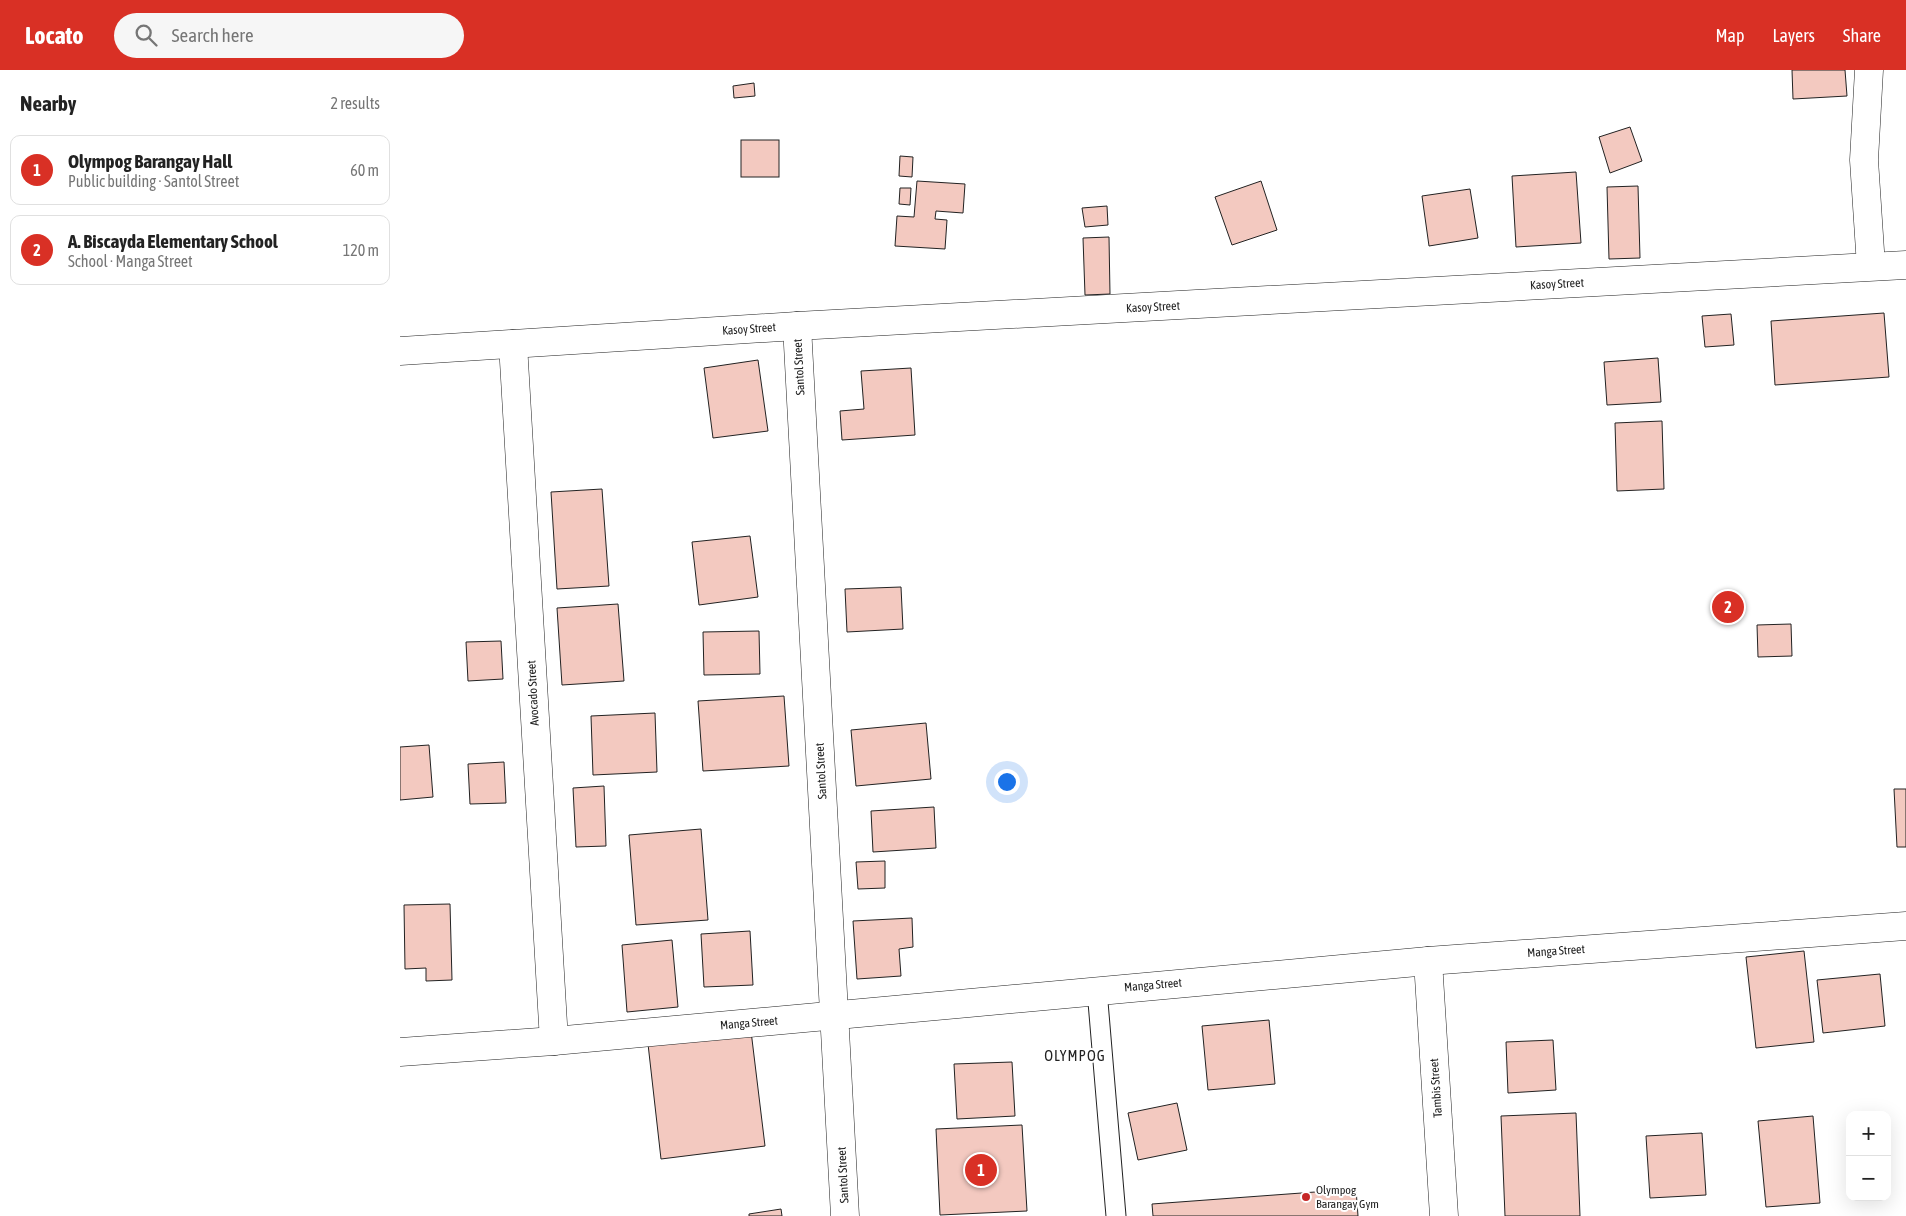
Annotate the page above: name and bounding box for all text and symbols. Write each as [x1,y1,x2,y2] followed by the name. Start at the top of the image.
[114,13,464,58] search box
[132,21,160,49] icon: search
[25,22,84,49] text: Locato
[172,24,254,46] text: Search here
[1715,25,1744,46] text: Map
[1772,25,1815,46] text: Layers
[1843,25,1881,46] text: Share
[20,91,76,115] text: Nearby
[330,94,380,112] text: 2 results
[68,150,232,172] text: Olympog Barangay Hall
[33,161,41,179] text: 1
[350,161,379,179] text: 60 m
[68,172,239,190] text: Public building · Santol Street
[68,230,278,252] text: A. Biscayda Elementary School
[33,241,41,259] text: 2
[343,241,379,259] text: 120 m
[68,252,193,270] text: School · Manga Street
[1530,276,1585,292] street label: Kasoy Street
[1126,299,1181,315] street label: Kasoy Street
[722,320,777,338] street label: Kasoy Street
[791,338,807,396] street label: Santol Street
[1712,588,1744,626] pin: 2
[524,659,542,726] street label: Avocado Street
[813,742,829,800] street label: Santol Street
[994,769,1020,795] your location
[1527,942,1586,960] street label: Manga Street
[1124,975,1183,994] street label: Manga Street
[720,1013,779,1032] street label: Manga Street
[1044,1047,1106,1064] district label: OLYMPOG
[1427,1057,1445,1118] street label: Tambis Street
[1846,1111,1891,1201] map controls
[1846,1111,1891,1156] button: +
[835,1146,851,1204] street label: Santol Street
[965,1151,997,1189] pin: 1
[1846,1156,1891,1201] button: −
[1316,1183,1379,1211] place label: Olympog Barangay Gym
[1300,1191,1312,1203] marker: Olympog Barangay Gym

